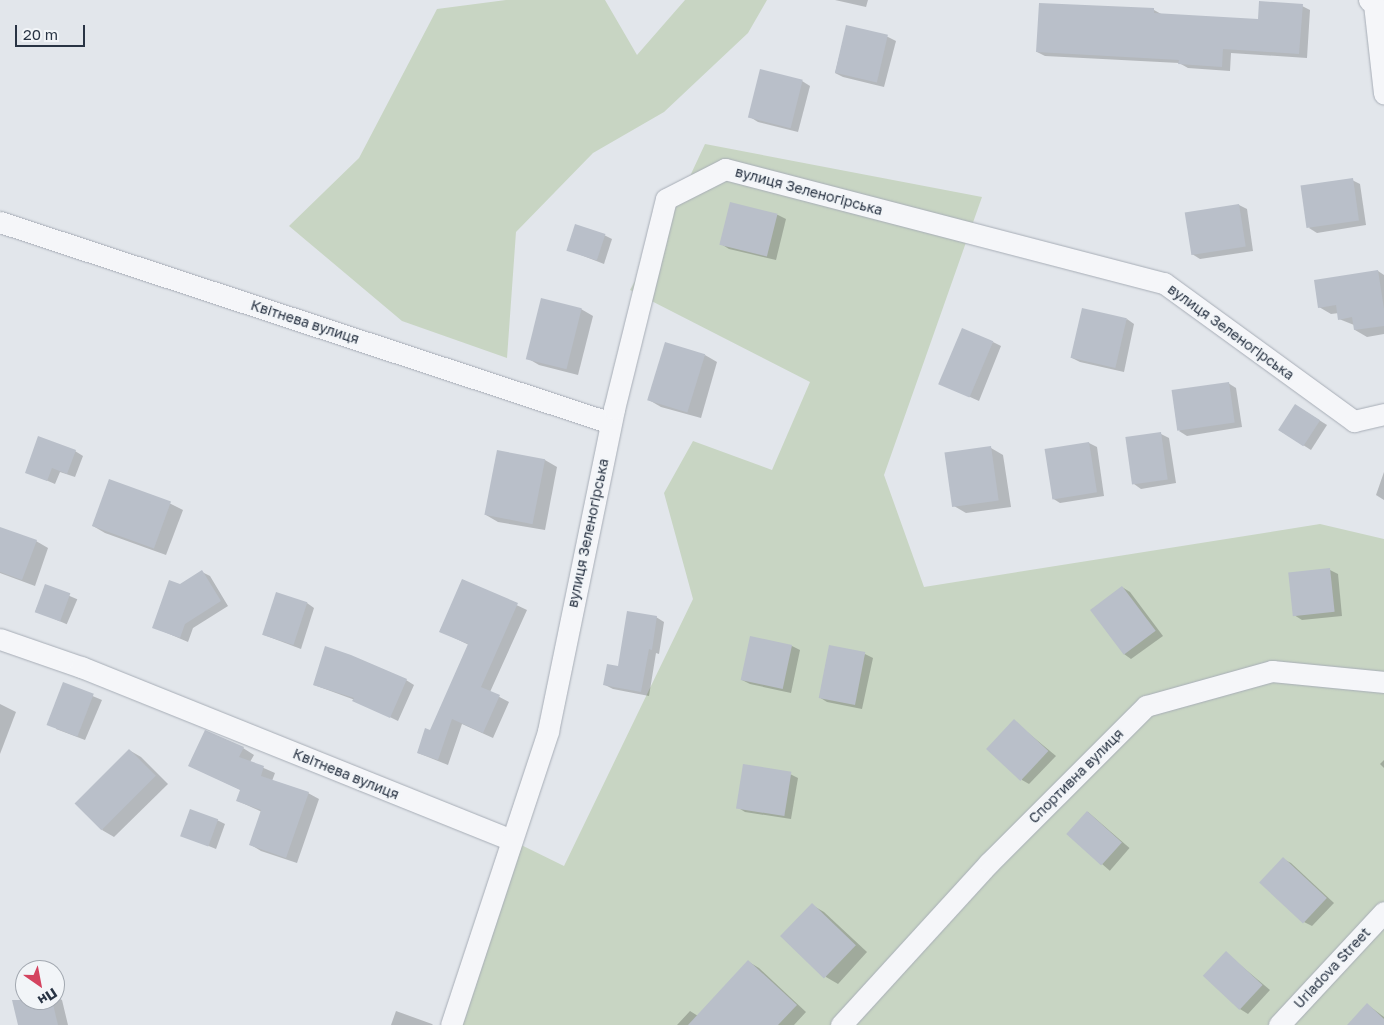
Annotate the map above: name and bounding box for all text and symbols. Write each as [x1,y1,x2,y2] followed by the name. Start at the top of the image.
[18,15,88,47] scale bar
[23,25,58,43] text: 20 m
[733,163,885,219] street label: вулиця Зеленогірська
[1165,281,1297,383] street label: вулиця Зеленогірська
[249,297,361,347] street label: Квітнева вулиця
[564,457,612,609] street label: вулиця Зеленогірська
[1025,725,1127,827] street label: Спортивна вулиця
[290,745,402,803] street label: Квітнева вулиця
[1290,924,1374,1012] street label: Uriadova Street
[15,960,65,1010] north arrow
[35,985,61,1009] text: Пн

